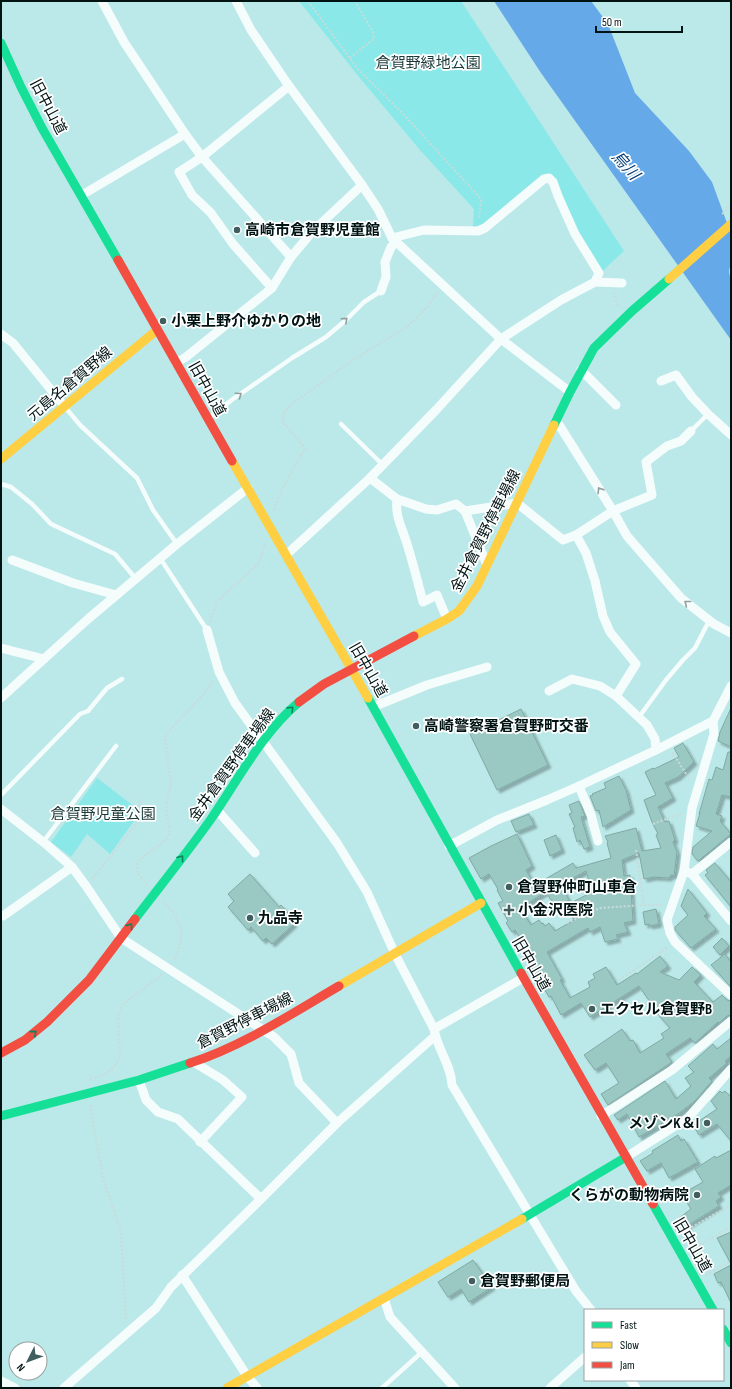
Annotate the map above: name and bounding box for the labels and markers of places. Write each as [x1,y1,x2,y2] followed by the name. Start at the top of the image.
[245,221,380,240] place label: 高崎市倉賀野児童館
[232,225,242,235] marker: 高崎市倉賀野児童館
[171,312,321,331] place label: 小栗上野介ゆかりの地
[158,316,168,326] marker: 小栗上野介ゆかりの地
[424,717,589,736] place label: 高崎警察署倉賀野町交番
[411,721,421,731] marker: 高崎警察署倉賀野町交番
[517,878,637,897] place label: 倉賀野仲町山車倉
[504,882,514,892] marker: 倉賀野仲町山車倉
[518,901,593,920] place label: 小金沢医院
[503,904,515,916] marker: 小金沢医院
[258,909,303,928] place label: 九品寺
[245,913,255,923] marker: 九品寺
[600,1000,712,1019] place label: エクセル倉賀野B
[587,1004,597,1014] marker: エクセル倉賀野B
[628,1114,699,1133] place label: メゾンK＆I
[702,1118,712,1128] marker: メゾンK＆I
[569,1186,689,1205] place label: くらがの動物病院
[692,1190,702,1200] marker: くらがの動物病院
[480,1272,570,1291] place label: 倉賀野郵便局
[467,1276,477,1286] marker: 倉賀野郵便局

